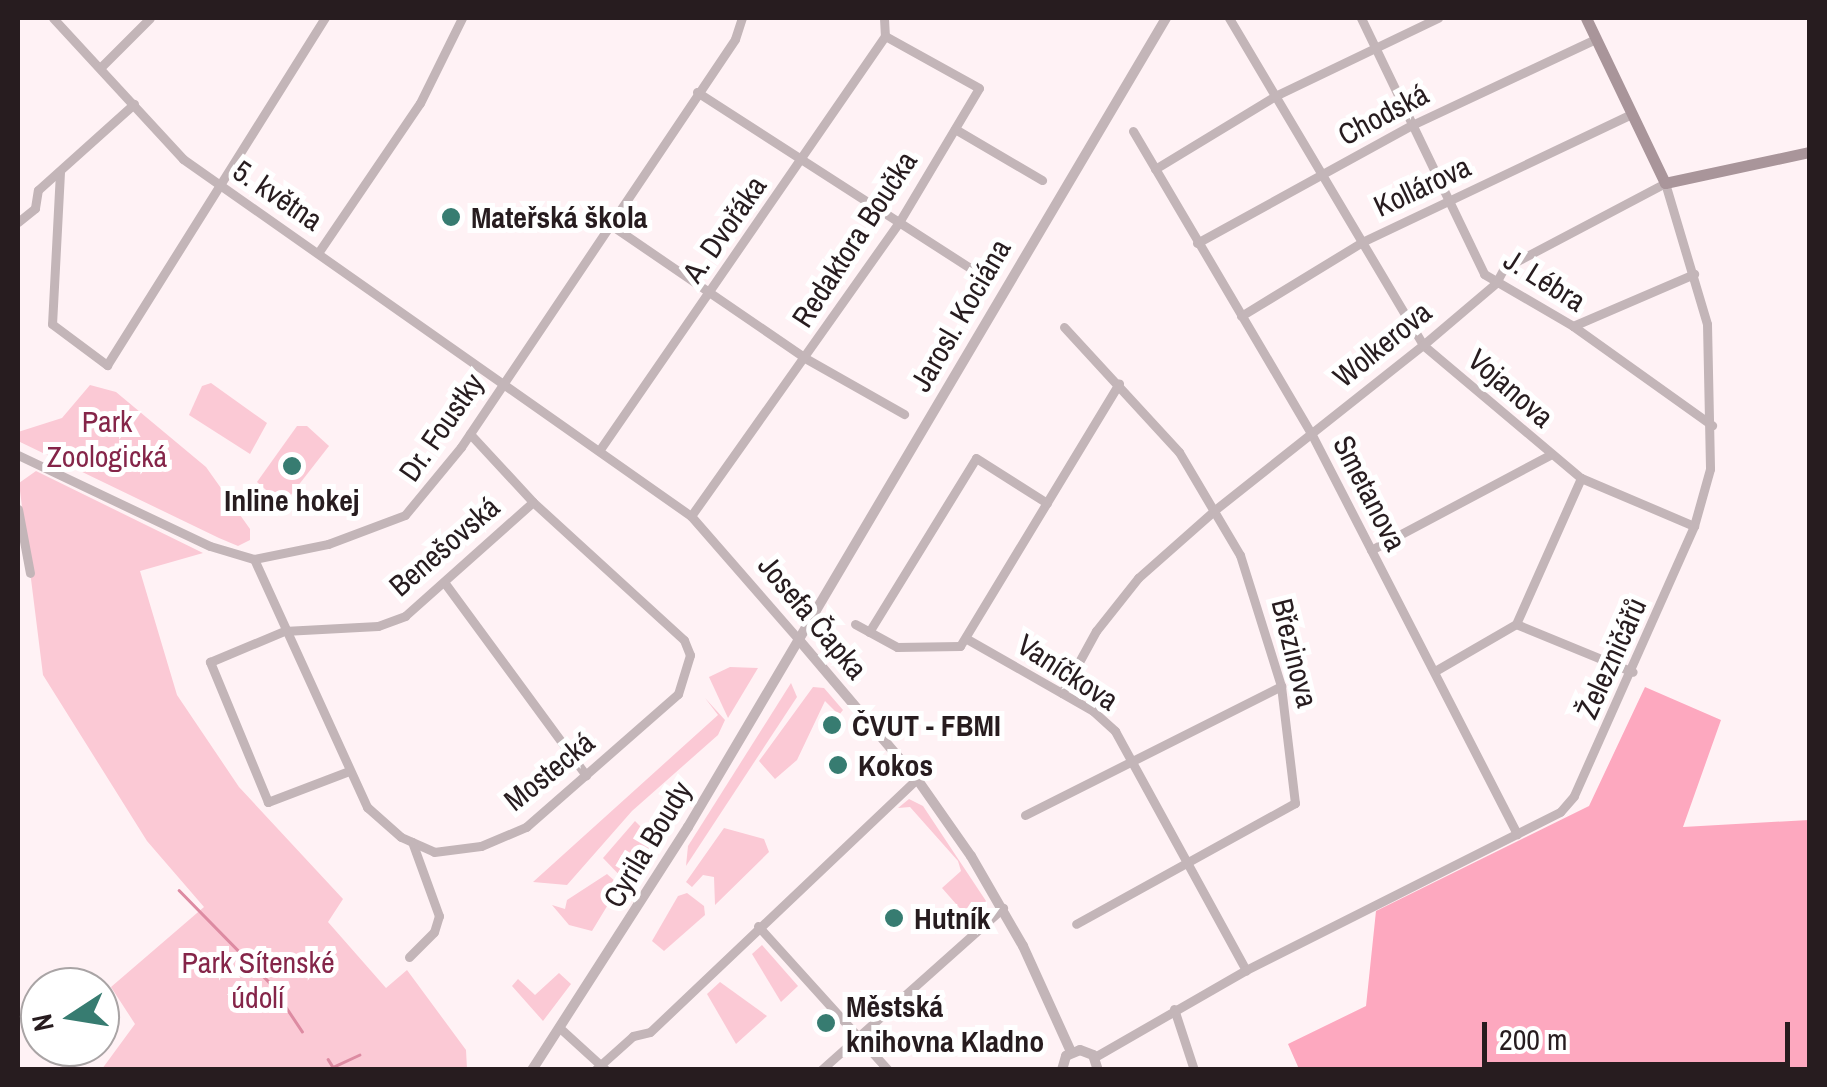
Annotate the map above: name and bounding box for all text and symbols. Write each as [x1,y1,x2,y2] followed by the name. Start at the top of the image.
[1332,75,1434,153] street label: Chodská
[784,144,924,334] street label: Redaktora Boučka
[1368,148,1476,224] street label: Kollárova
[227,152,329,238] street label: 5. května
[674,169,774,289] street label: A. Dvořáka
[471,199,647,235] place label: Mateřská škola
[440,206,462,228] marker: Mateřská škola
[902,233,1018,397] street label: Jarosl. Kociána
[1498,241,1592,319] street label: J. Lébra
[1326,294,1438,394] street label: Wolkerova
[1461,341,1561,435] street label: Vojanova
[391,366,491,488] street label: Dr. Foustky
[47,403,167,474] park label: Park Zoologická
[1326,429,1414,557] street label: Smetanova
[281,455,303,477] marker: Inline hokej
[224,482,360,518] place label: Inline hokej
[382,488,506,604] street label: Benešovská
[751,548,875,686] street label: Josefa Čapka
[1568,592,1654,724] street label: Železničářů
[1264,595,1326,711] street label: Březinova
[1011,626,1125,718] street label: Vaníčkova
[852,707,1001,743] place label: ČVUT - FBMI
[821,714,843,736] marker: ČVUT - FBMI
[497,724,601,818] street label: Mostecká
[858,747,933,783] place label: Kokos
[827,754,849,776] marker: Kokos
[595,774,699,914] street label: Cyrila Boudy
[914,900,991,936] place label: Hutník
[883,907,905,929] marker: Hutník
[181,944,335,1014] park label: Park Sítenské údolí
[20,967,120,1067] north arrow
[846,988,1044,1058] place label: Městská knihovna Kladno
[1487,1002,1794,1064] scale bar
[22,1011,63,1035] text: N
[815,1012,837,1034] marker: Městská knihovna Kladno
[1499,1019,1567,1059] text: 200 m

